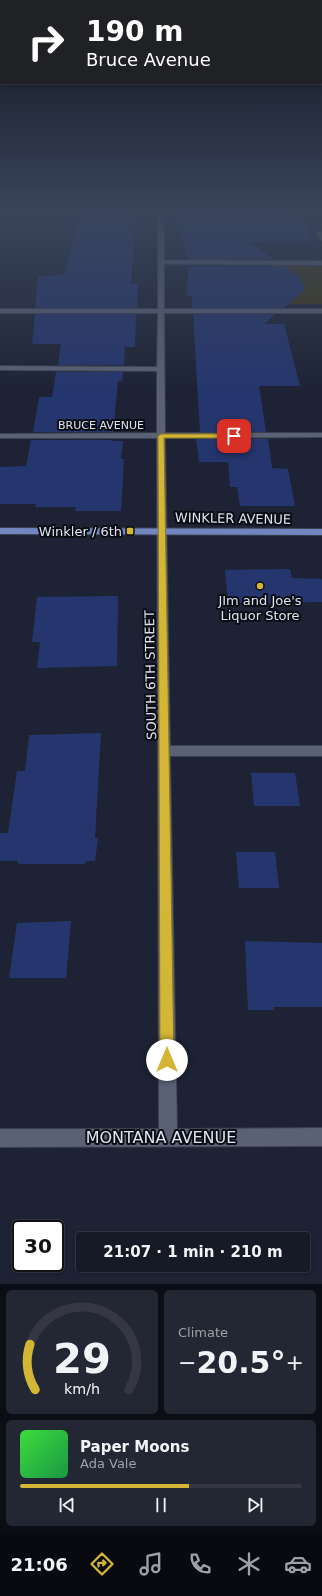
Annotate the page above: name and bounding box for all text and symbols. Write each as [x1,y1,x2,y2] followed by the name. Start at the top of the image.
[86,15,183,48] text: 190 m
[20,16,72,68] icon: right
[86,49,211,70] text: Bruce Avenue
[58,419,144,432] street label: BRUCE AVENUE
[217,419,251,453] pin
[223,425,245,447] icon: arrive
[175,510,291,527] street label: WINKLER AVENUE
[39,524,122,539] place label: Winkler / 6th
[125,526,135,536] marker: Winkler / 6th
[255,581,265,591] marker: JIm and Joe's Liquor Store
[217,593,302,623] place label: JIm and Joe's Liquor Store
[142,610,159,740] street label: SOUTH 6TH STREET
[146,1039,188,1081] position arrow
[86,1128,236,1147] street label: MONTANA AVENUE
[12,1220,64,1272] speed limit sign: 30
[103,1243,283,1261] text: 21:07 · 1 min · 210 m
[178,1325,228,1340] text: Climate
[53,1334,111,1383] text: 29
[196,1345,285,1380] text: 20.5°
[178,1350,196,1375] text: −
[285,1350,304,1375] text: +
[64,1381,100,1397] text: km/h
[80,1438,189,1456] text: Paper Moons
[80,1456,136,1471] text: Ada Vale
[56,1494,78,1516] icon: previous
[150,1494,172,1516] icon: pause
[244,1494,266,1516] icon: next
[88,1550,116,1578] icon: directions
[137,1550,165,1578] icon: music
[186,1550,214,1578] icon: phone
[235,1550,263,1578] icon: climate
[284,1550,312,1578] icon: car
[10,1554,68,1575] text: 21:06

